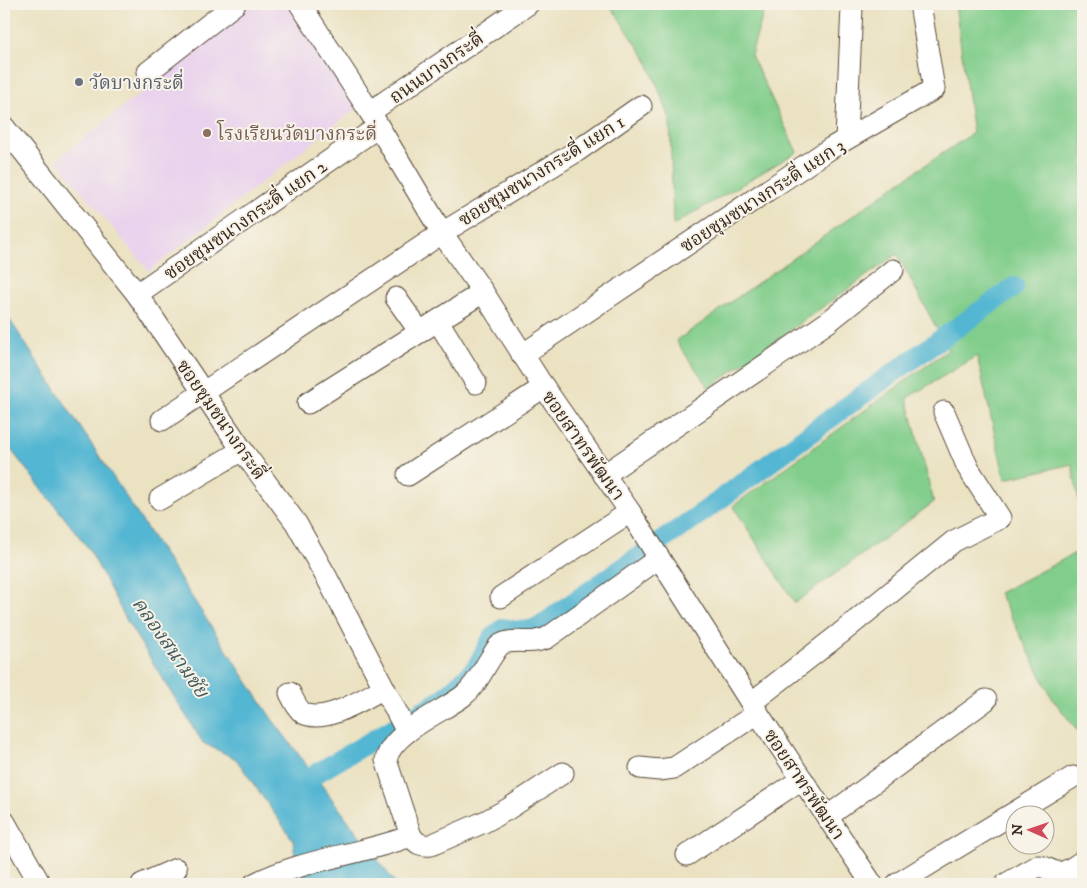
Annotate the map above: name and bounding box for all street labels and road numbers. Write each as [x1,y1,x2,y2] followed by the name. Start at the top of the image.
[383,24,488,109] street label: ถนนบางกระดี่
[452,107,629,232] street label: ซอยชุมชนางกระดี่ แยก 1
[674,131,850,258] street label: ซอยชุมชนางกระดี่ แยก 3
[157,151,333,285] street label: ซอยชุมชนางกระดี่ แยก 2
[171,353,274,484] street label: ซอยชุมชนางกระดี่
[536,386,629,505] street label: ซอยสาทรพัฒนา
[758,725,849,845] street label: ซอยสาทรพัฒนา

